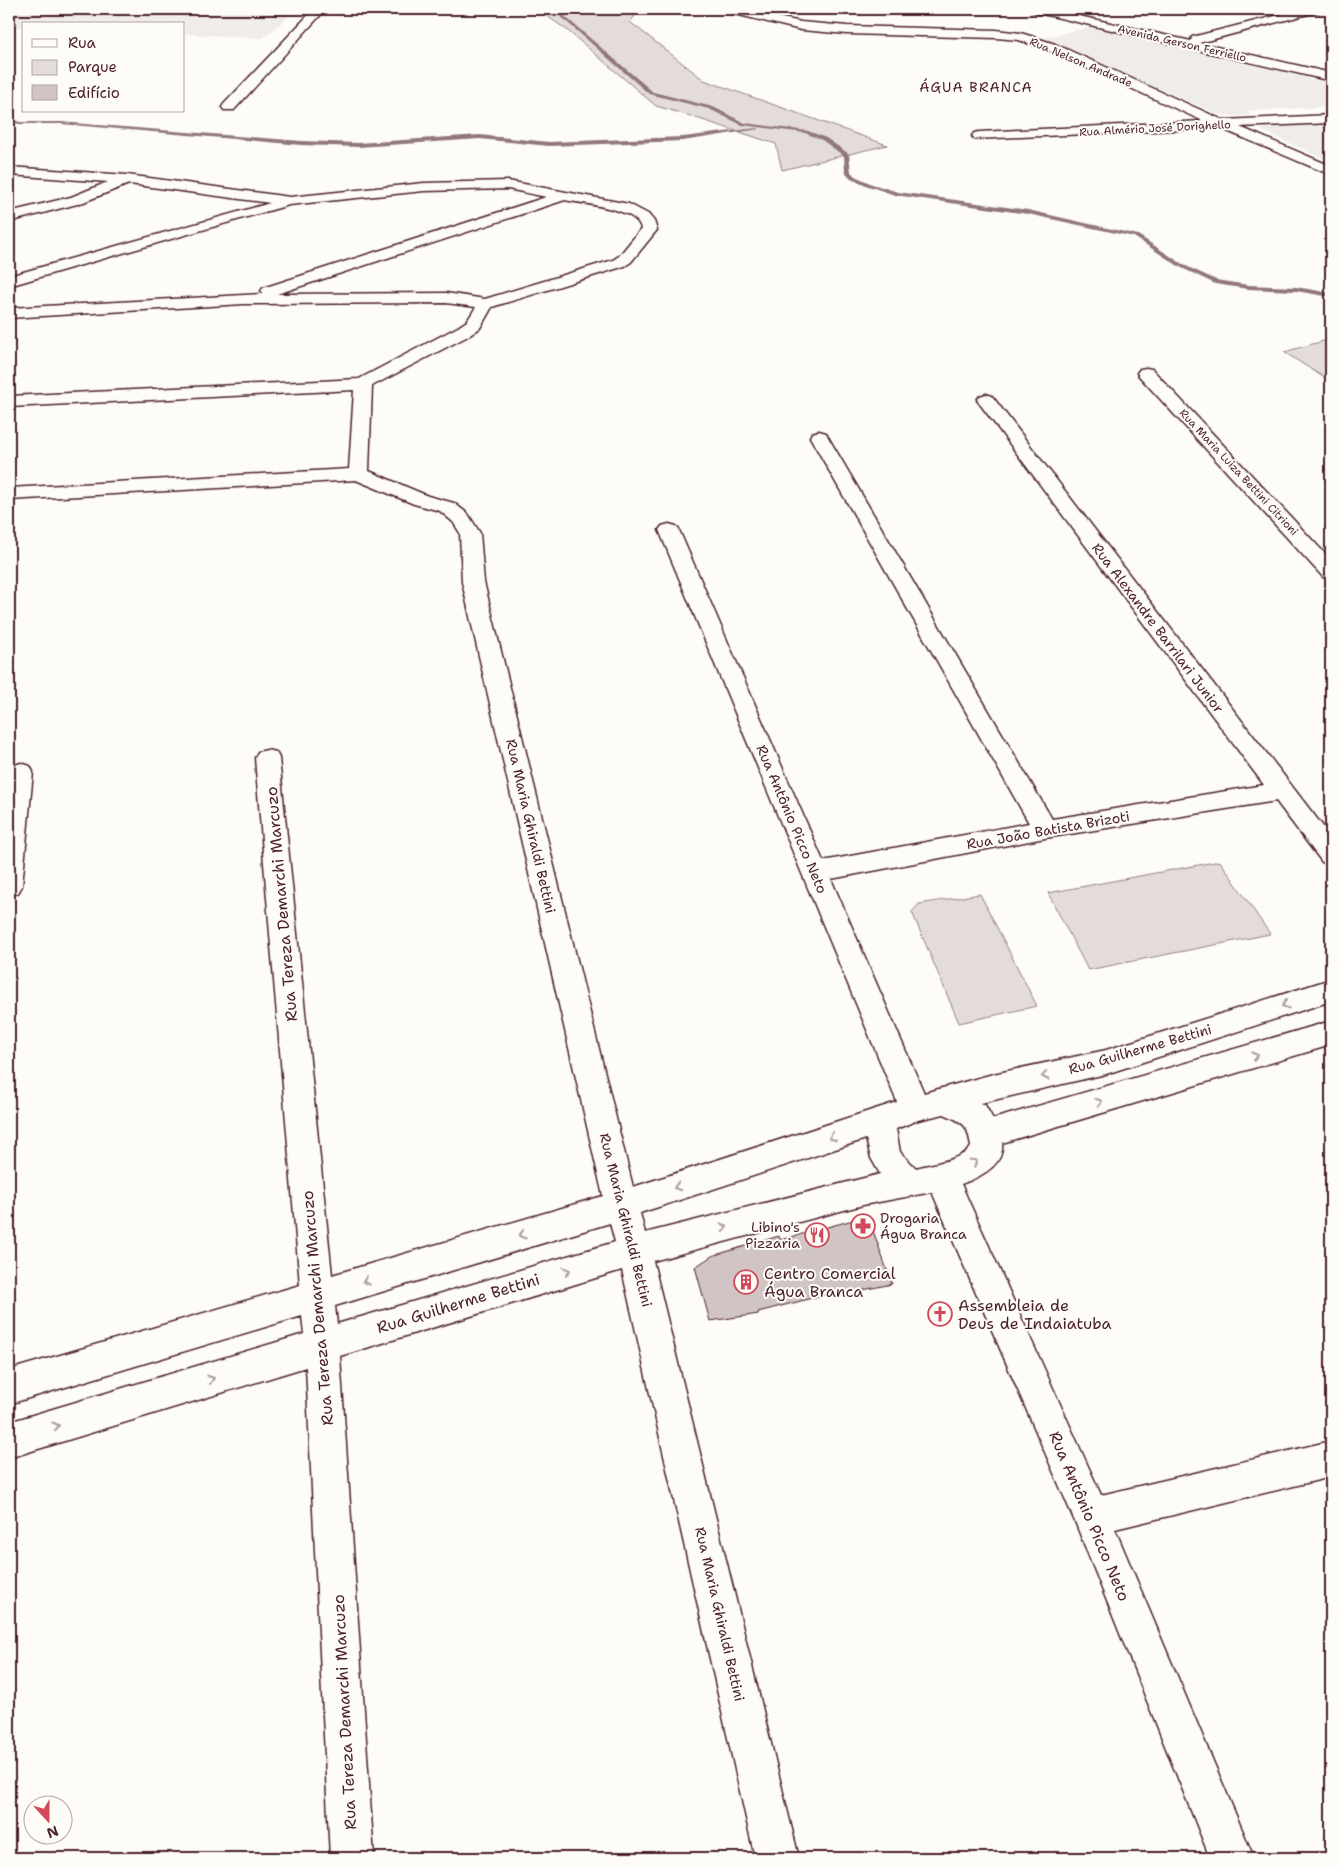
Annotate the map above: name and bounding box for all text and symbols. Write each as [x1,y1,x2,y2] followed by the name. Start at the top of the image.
[1116,21,1248,66] street label: Avenida Gerson Ferriello
[22,22,185,112] legend
[68,33,97,53] text: Rua
[1027,34,1134,91] street label: Rua Nelson Andrade
[68,57,117,77] text: Parque
[919,78,1033,96] district label: ÁGUA BRANCA
[68,83,120,103] text: Edifício
[1079,117,1231,140] street label: Rua Almério José Dorighello
[1176,406,1301,539] street label: Rua Maria Luiza Bettini Citrioni
[1088,539,1228,717] street label: Rua Alexandre Barrilari Junior
[502,737,560,915] street label: Rua Maria Ghiraldi Bettini
[753,742,831,896] street label: Rua Antônio Picco Neto
[261,786,302,1022] street label: Rua Tereza Demarchi Marcuzo
[965,807,1131,853] street label: Rua João Batista Brizoti
[1281,999,1289,1009] one-way arrow
[1066,1020,1214,1078] street label: Rua Guilherme Bettini
[1250,1051,1259,1061] one-way arrow
[1041,1070,1050,1080] one-way arrow
[1094,1097,1103,1107] one-way arrow
[596,1131,656,1309] street label: Rua Maria Ghiraldi Bettini
[828,1131,837,1141] one-way arrow
[969,1158,978,1168] one-way arrow
[674,1181,682,1191] one-way arrow
[297,1190,338,1426] street label: Rua Tereza Demarchi Marcuzo
[880,1209,967,1243] place label: Drogaria Água Branca
[850,1213,876,1239] pharmacy icon: Drogaria Água Branca
[745,1218,800,1252] place label: Libino's Pizzaria
[804,1222,830,1248] restaurant icon: Libino's Pizzaria
[719,1223,728,1233] one-way arrow
[518,1229,527,1239] one-way arrow
[764,1263,896,1302] place label: Centro Comercial Água Branca
[563,1266,571,1276] one-way arrow
[374,1269,542,1338] street label: Rua Guilherme Bettini
[733,1269,759,1295] building icon: Centro Comercial Água Branca
[363,1275,371,1285] one-way arrow
[958,1295,1112,1334] place label: Assembleia de Deus de Indaiatuba
[927,1301,953,1327] church icon: Assembleia de Deus de Indaiatuba
[206,1374,215,1384] one-way arrow
[51,1422,59,1432] one-way arrow
[1044,1428,1135,1604] street label: Rua Antônio Picco Neto
[691,1525,749,1703] street label: Rua Maria Ghiraldi Bettini
[328,1594,361,1830] street label: Rua Tereza Demarchi Marcuzo
[22,1794,72,1844] north arrow
[44,1822,61,1843] text: N

